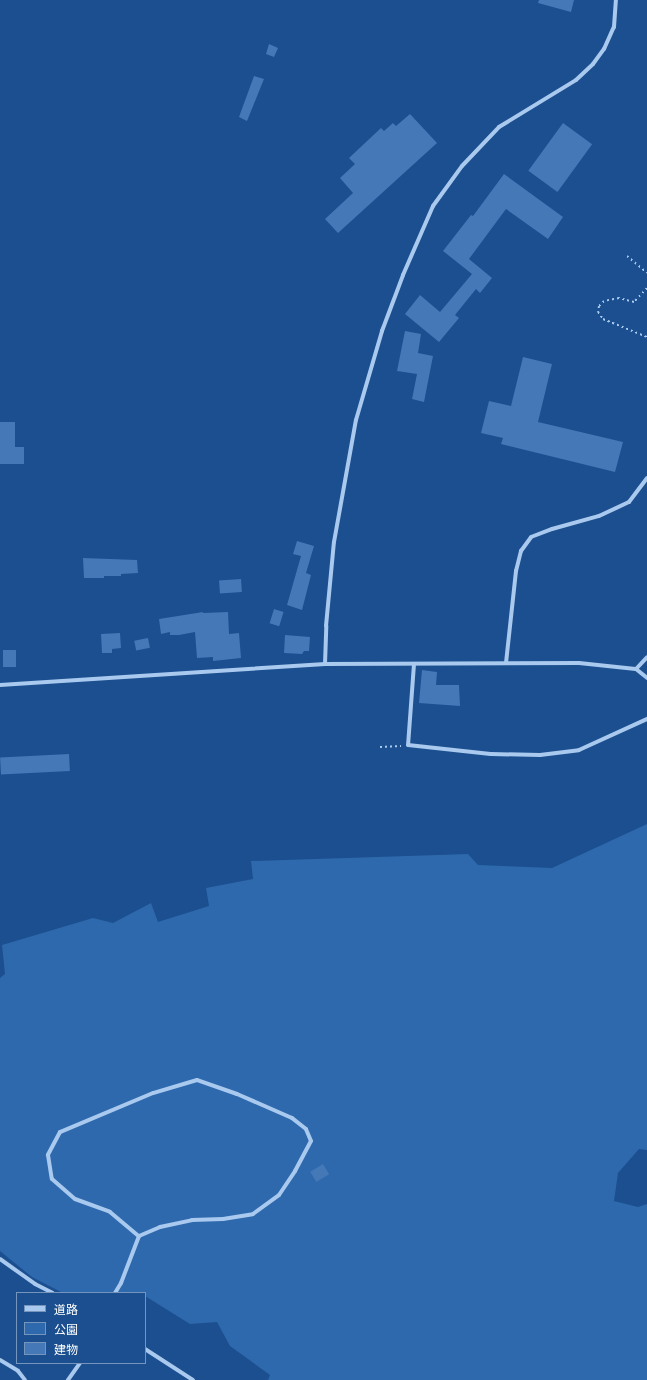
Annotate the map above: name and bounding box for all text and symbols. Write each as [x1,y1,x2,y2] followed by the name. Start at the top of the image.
[16,1292,146,1364] legend
[54,1303,78,1317] text: 道路
[54,1323,78,1337] text: 公園
[54,1343,78,1357] text: 建物

